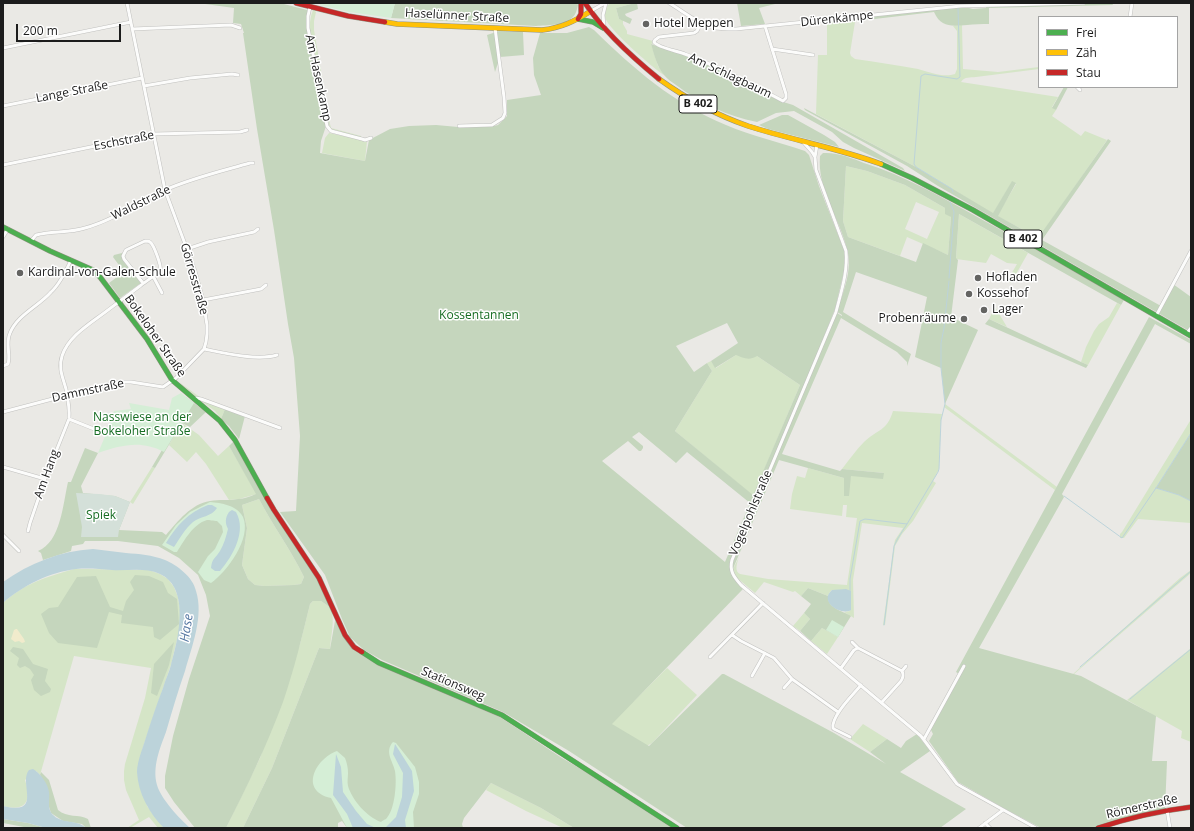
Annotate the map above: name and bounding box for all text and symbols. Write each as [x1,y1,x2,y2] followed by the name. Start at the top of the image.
[404,6,510,26] street label: Haselünner Straße
[800,8,874,30] street label: Dürenkämpe
[18,16,123,42] scale bar
[1038,16,1178,88] legend
[654,17,734,31] place label: Hotel Meppen
[641,19,651,29] marker: Hotel Meppen
[23,22,58,39] text: 200 m
[1076,24,1097,41] text: Frei
[302,33,334,123] street label: Am Hasenkamp
[1076,44,1097,61] text: Zäh
[686,50,774,102] street label: Am Schlagbaum
[1076,64,1101,81] text: Stau
[35,78,109,106] street label: Lange Straße
[679,95,717,113] road number: B 402
[93,128,155,154] street label: Eschstraße
[109,183,173,223] street label: Waldstraße
[1004,230,1042,248] road number: B 402
[177,241,211,317] street label: Görresstraße
[28,266,176,280] place label: Kardinal-von-Galen-Schule
[15,268,25,278] marker: Kardinal-von-Galen-Schule
[986,271,1037,285] place label: Hofladen
[973,273,983,283] marker: Hofladen
[977,287,1028,301] place label: Kossehof
[964,289,974,299] marker: Kossehof
[121,292,189,380] street label: Bokeloher Straße
[992,303,1023,317] place label: Lager
[979,305,989,315] marker: Lager
[439,309,519,323] park label: Kossentannen
[878,312,956,326] place label: Probenräume
[959,314,969,324] marker: Probenräume
[51,376,125,406] street label: Dammstraße
[93,411,191,439] park label: Nasswiese an der Bokeloher Straße
[31,447,63,501] street label: Am Hang
[727,468,775,558] street label: Vogelpohlstraße
[86,509,116,523] park label: Spiek
[177,613,197,643] water label: Hase
[419,664,487,704] street label: Stationsweg
[1105,792,1179,822] street label: Römerstraße

